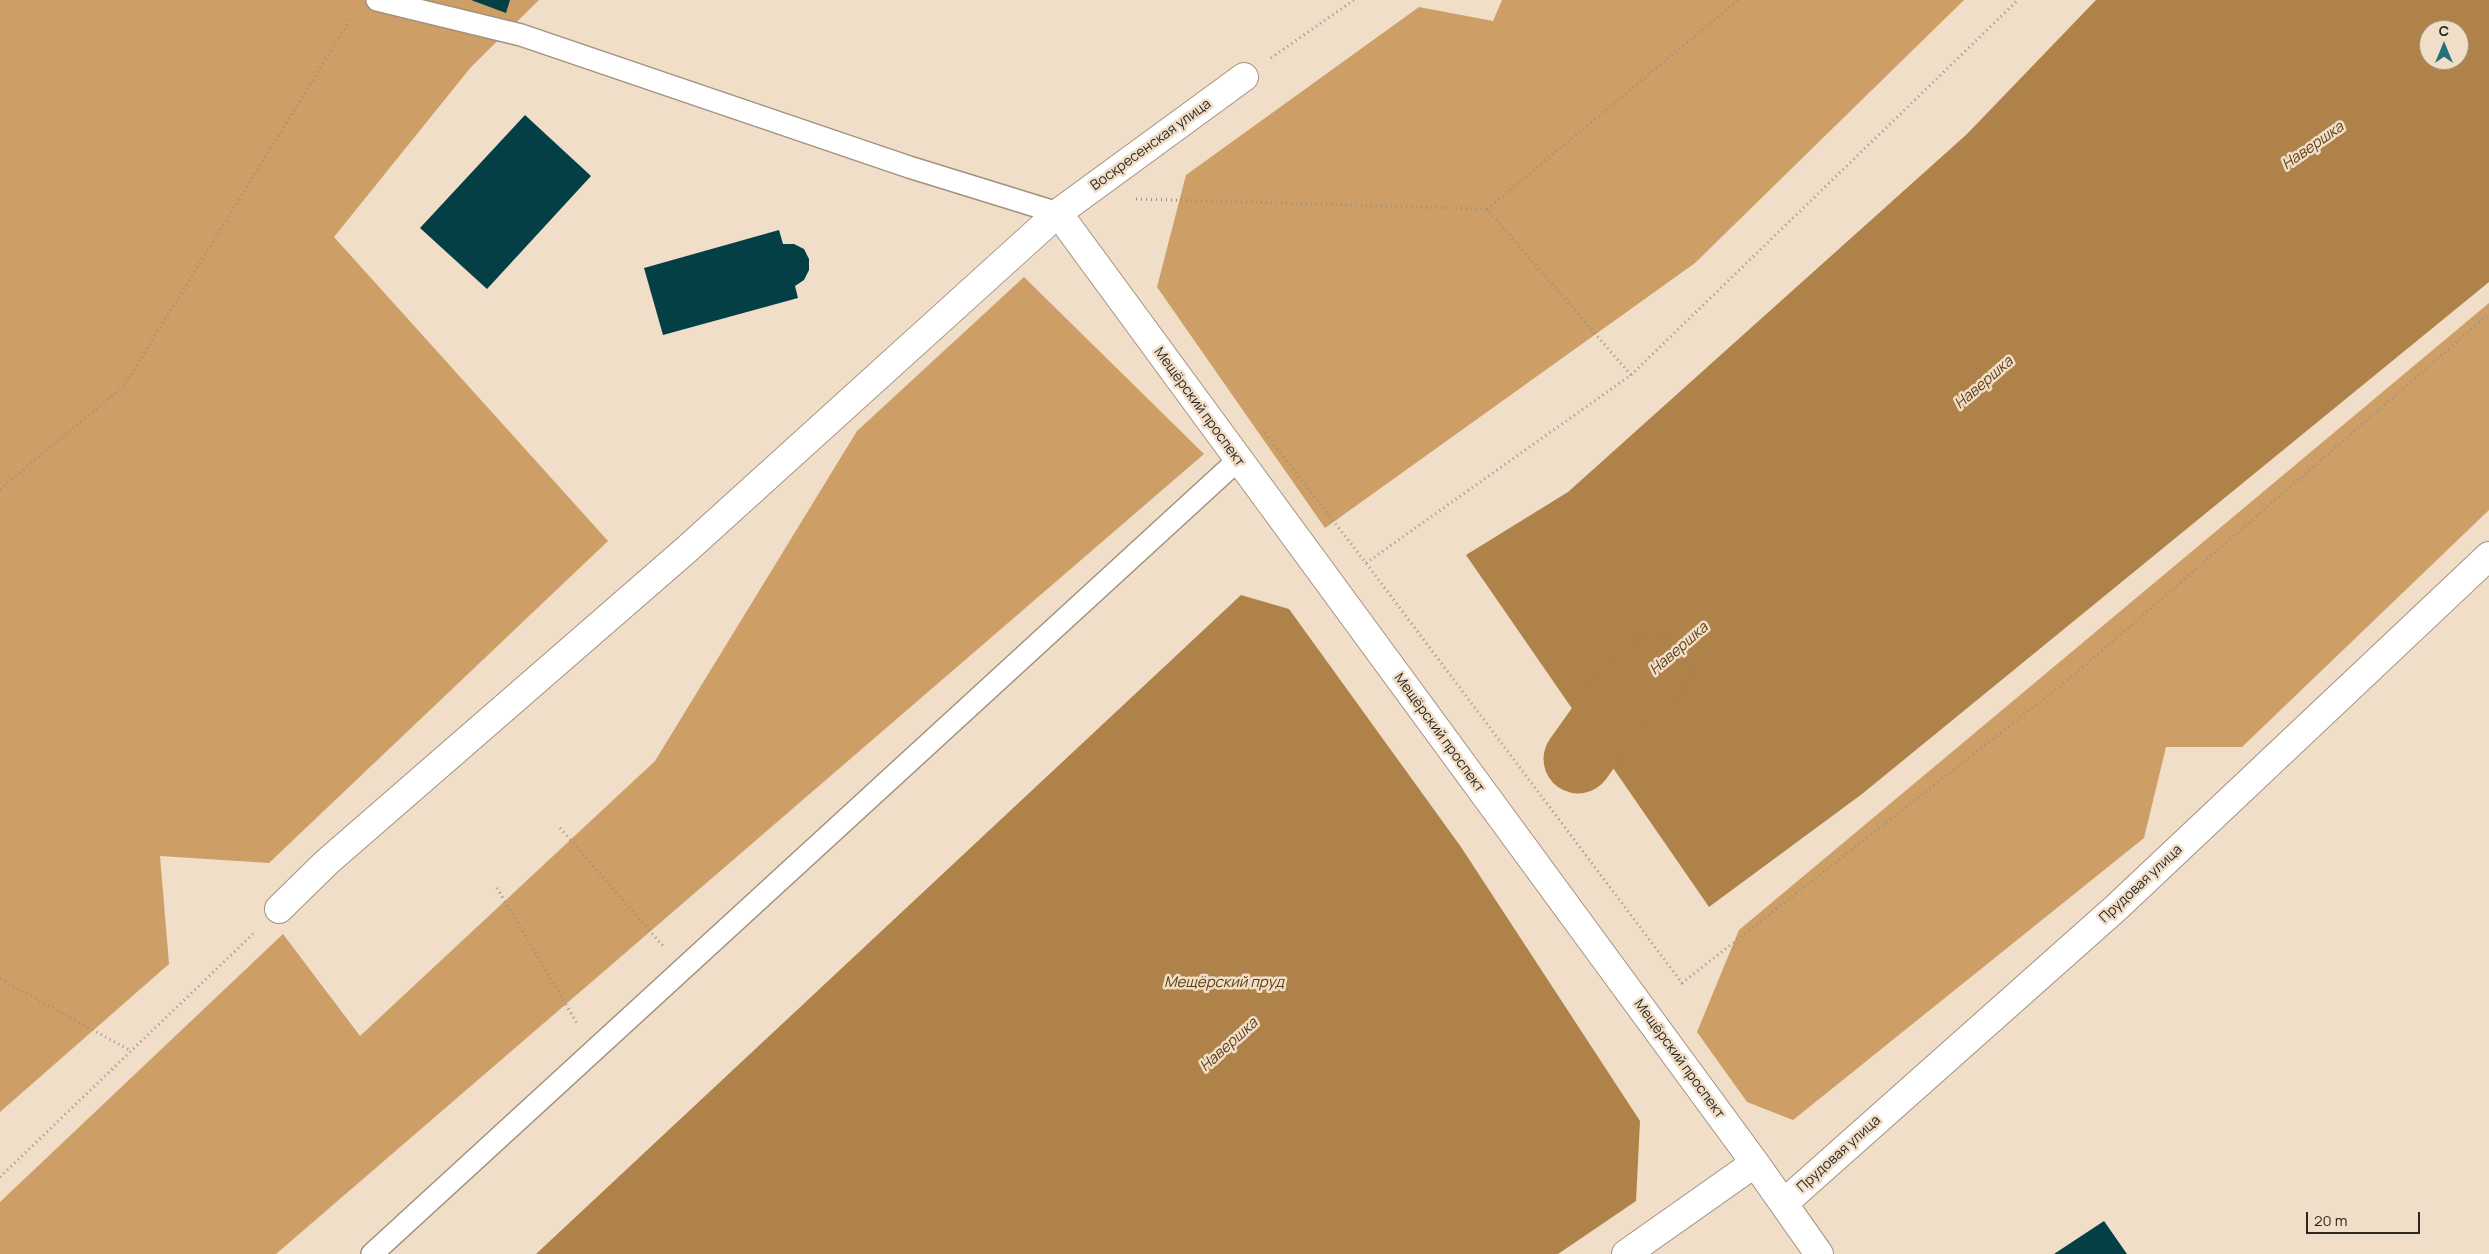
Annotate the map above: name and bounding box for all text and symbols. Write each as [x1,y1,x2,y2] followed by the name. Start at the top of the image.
[2419,20,2469,70] north arrow
[2439,21,2449,40] text: С
[1087,96,1215,194] street label: Воскресенская улица
[2279,118,2347,174] water label: Навершка
[1150,344,1248,470] street label: Мещёрский проспект
[1951,353,2017,413] water label: Навершка
[1646,619,1712,679] water label: Навершка
[1390,670,1488,796] street label: Мещёрский проспект
[2096,841,2186,927] street label: Прудовая улица
[1164,974,1284,992] water label: Мещёрский пруд
[1630,996,1728,1122] street label: Мещёрский проспект
[1196,1014,1262,1076] water label: Навершка
[1794,1112,1884,1196] street label: Прудовая улица
[2309,1202,2423,1234] scale bar
[2314,1210,2347,1231] text: 20 m

